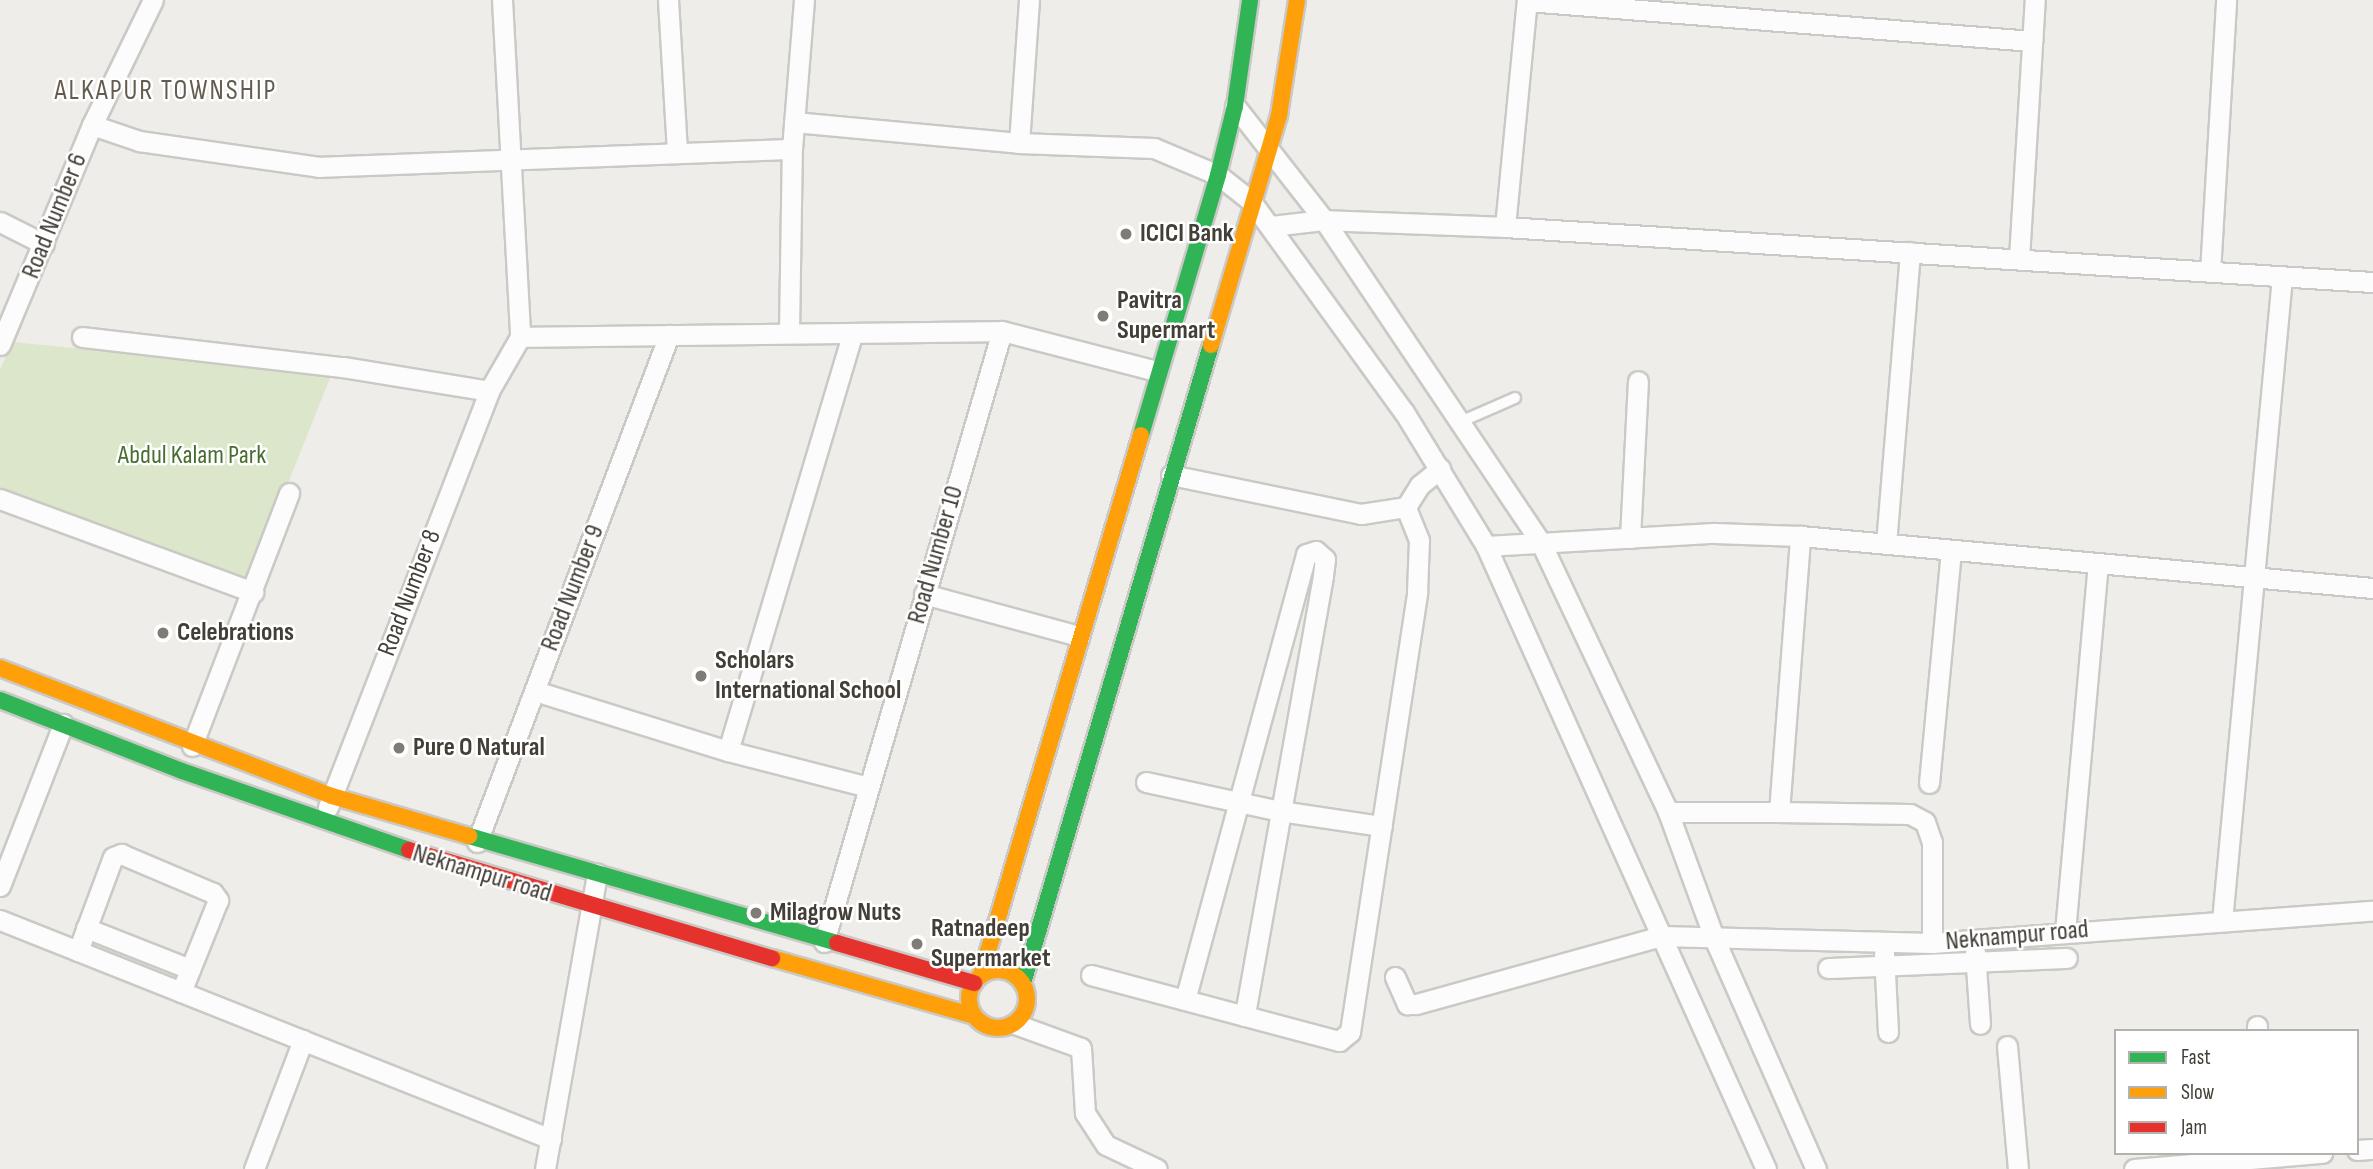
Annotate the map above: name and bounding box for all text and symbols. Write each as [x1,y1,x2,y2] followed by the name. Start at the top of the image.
[57,74,275,108] district label: ALKAPUR TOWNSHIP
[16,149,94,283] street label: Road Number 6
[1140,218,1234,250] place label: ICICI Bank
[1118,226,1134,242] marker: ICICI Bank
[1117,285,1215,346] place label: Pavitra Supermart
[1095,308,1111,324] marker: Pavitra Supermart
[118,440,266,472] park label: Abdul Kalam Park
[901,483,971,627] street label: Road Number 10
[535,521,611,655] street label: Road Number 9
[372,526,448,660] street label: Road Number 8
[177,617,294,649] place label: Celebrations
[155,625,171,641] marker: Celebrations
[715,645,901,706] place label: Scholars International School
[693,668,709,684] marker: Scholars International School
[413,732,545,764] place label: Pure O Natural
[391,740,407,756] marker: Pure O Natural
[409,838,555,910] street label: Neknampur road
[770,897,901,929] place label: Milagrow Nuts
[748,905,764,921] marker: Milagrow Nuts
[931,913,1051,974] place label: Ratnadeep Supermarket
[1944,914,2090,958] street label: Neknampur road
[909,936,925,952] marker: Ratnadeep Supermarket
[2114,1029,2359,1155] legend
[2181,1045,2211,1070] text: Fast
[2181,1080,2214,1105] text: Slow
[2181,1115,2207,1140] text: Jam

